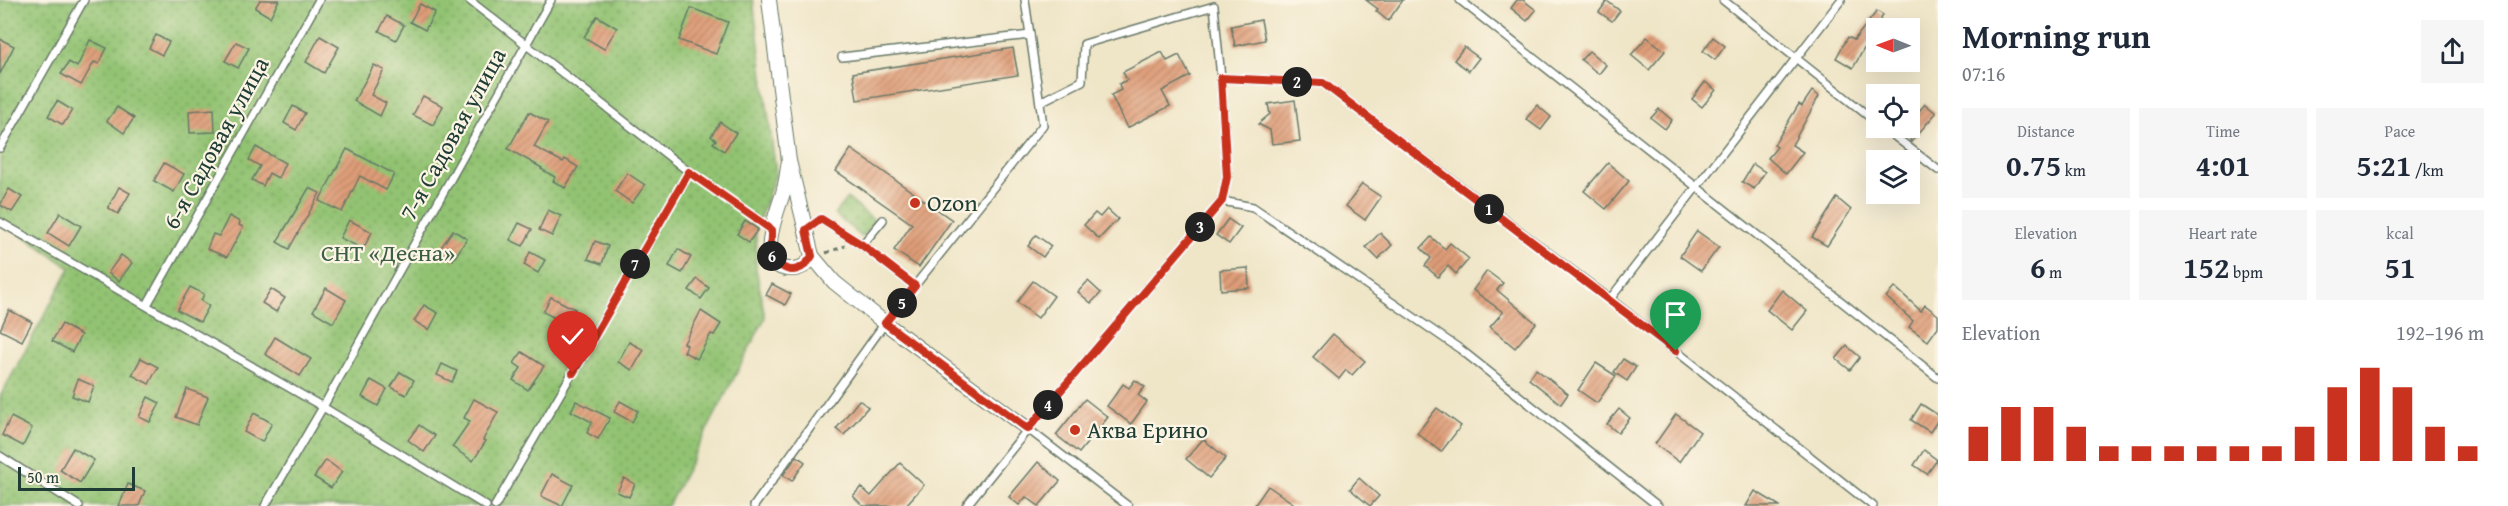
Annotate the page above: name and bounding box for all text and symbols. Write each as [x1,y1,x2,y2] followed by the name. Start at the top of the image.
[1962,12,2151,60] text: Morning run
[1866,18,1920,72] north arrow
[1866,18,1920,204] map controls
[2421,20,2484,83] button: share
[391,41,515,226] street label: 7-я Садовая улица
[154,50,278,235] street label: 6-я Садовая улица
[1962,59,2005,88] text: 07:16
[1282,67,1312,97] pin: 2
[1293,70,1301,94] text: 2
[1866,84,1920,138] button: locate
[2017,119,2075,143] text: Distance
[2206,119,2240,143] text: Time
[2385,119,2415,143] text: Pace
[2006,143,2061,187] text: 0.75
[2195,143,2251,187] text: 4:01
[2356,143,2411,187] text: 5:21
[1866,150,1920,204] button: layers
[2061,158,2086,182] text: km
[2411,158,2444,182] text: /km
[927,185,978,220] place label: Ozon
[1474,194,1504,224] pin: 1
[908,196,922,210] marker: Ozon
[1485,197,1493,221] text: 1
[1185,212,1215,242] pin: 3
[1196,215,1204,239] text: 3
[2015,221,2077,245] text: Elevation
[2189,221,2257,245] text: Heart rate
[2386,221,2414,245] text: kcal
[321,235,455,270] park label: СНТ «Десна»
[757,241,787,271] pin: 6
[768,244,776,268] text: 6
[2030,245,2045,289] text: 6
[2183,245,2230,289] text: 152
[2384,245,2416,289] text: 51
[620,249,650,279] pin: 7
[631,252,639,276] text: 7
[2045,260,2062,284] text: m
[2230,260,2263,284] text: bpm
[887,288,917,318] pin: 5
[1650,289,1701,351] pin
[898,291,906,315] text: 5
[1659,298,1692,331] icon: arrive
[547,311,598,373] pin
[1962,318,2040,347] text: Elevation
[2396,318,2484,347] text: 192–196 m
[556,320,589,353] icon: check
[1033,390,1063,420] pin: 4
[1044,393,1052,417] text: 4
[1087,412,1208,447] place label: Аква Ерино
[1068,423,1082,437] marker: Аква Ерино
[18,464,135,492] scale bar
[27,465,59,489] text: 50 m

